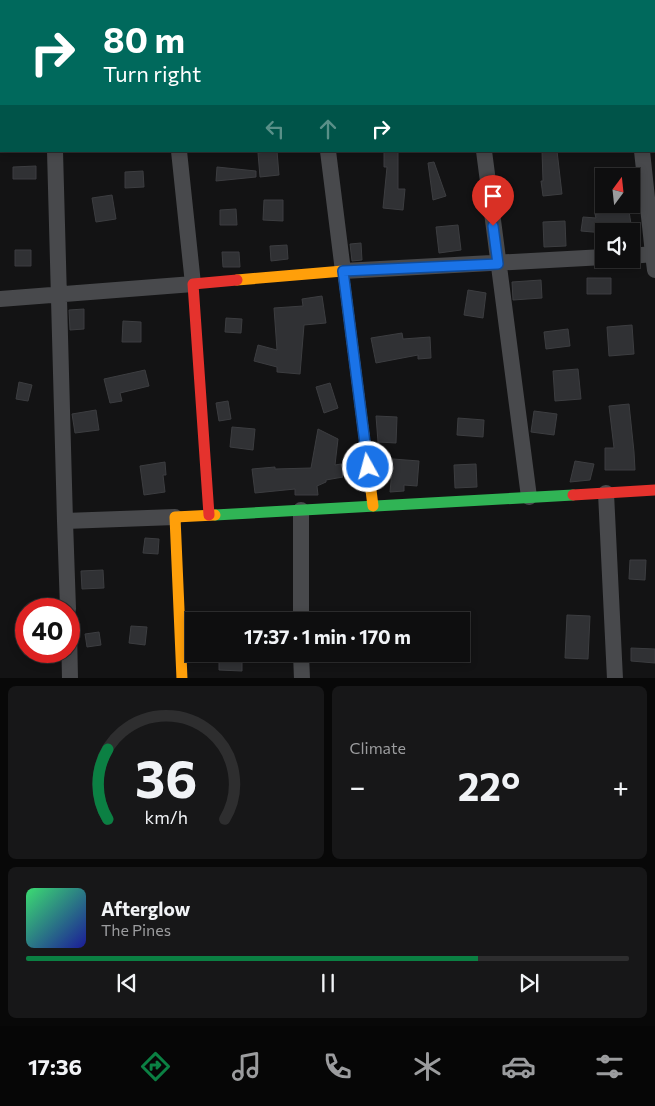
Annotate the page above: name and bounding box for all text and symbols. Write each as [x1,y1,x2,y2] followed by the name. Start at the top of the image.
[103,17,185,60] text: 80 m
[20,20,85,85] icon: right
[103,60,201,87] text: Turn right
[261,115,289,143] icon: left
[314,115,342,143] icon: ahead
[367,115,395,143] icon: right
[595,168,640,212] north arrow
[595,168,640,268] map controls
[472,175,514,226] pin
[479,182,507,210] icon: arrive
[595,223,640,268] button: sound
[341,440,393,492] position arrow
[15,598,80,663] speed limit sign: 40
[244,625,411,648] text: 17:37 · 1 min · 170 m
[350,738,406,757] text: Climate
[135,745,197,809] text: 36
[458,762,520,809] text: 22°
[350,769,365,803] text: −
[613,769,629,803] text: +
[144,806,187,828] text: km/h
[101,897,190,920] text: Afterglow
[101,920,171,939] text: The Pines
[113,969,141,997] icon: previous
[314,969,342,997] icon: pause
[515,969,543,997] icon: next
[138,1049,173,1084] icon: directions
[229,1049,264,1084] icon: music
[320,1049,355,1084] icon: phone
[410,1049,445,1084] icon: climate
[501,1049,536,1084] icon: car
[592,1049,627,1084] icon: filters
[28,1053,82,1080] text: 17:36

